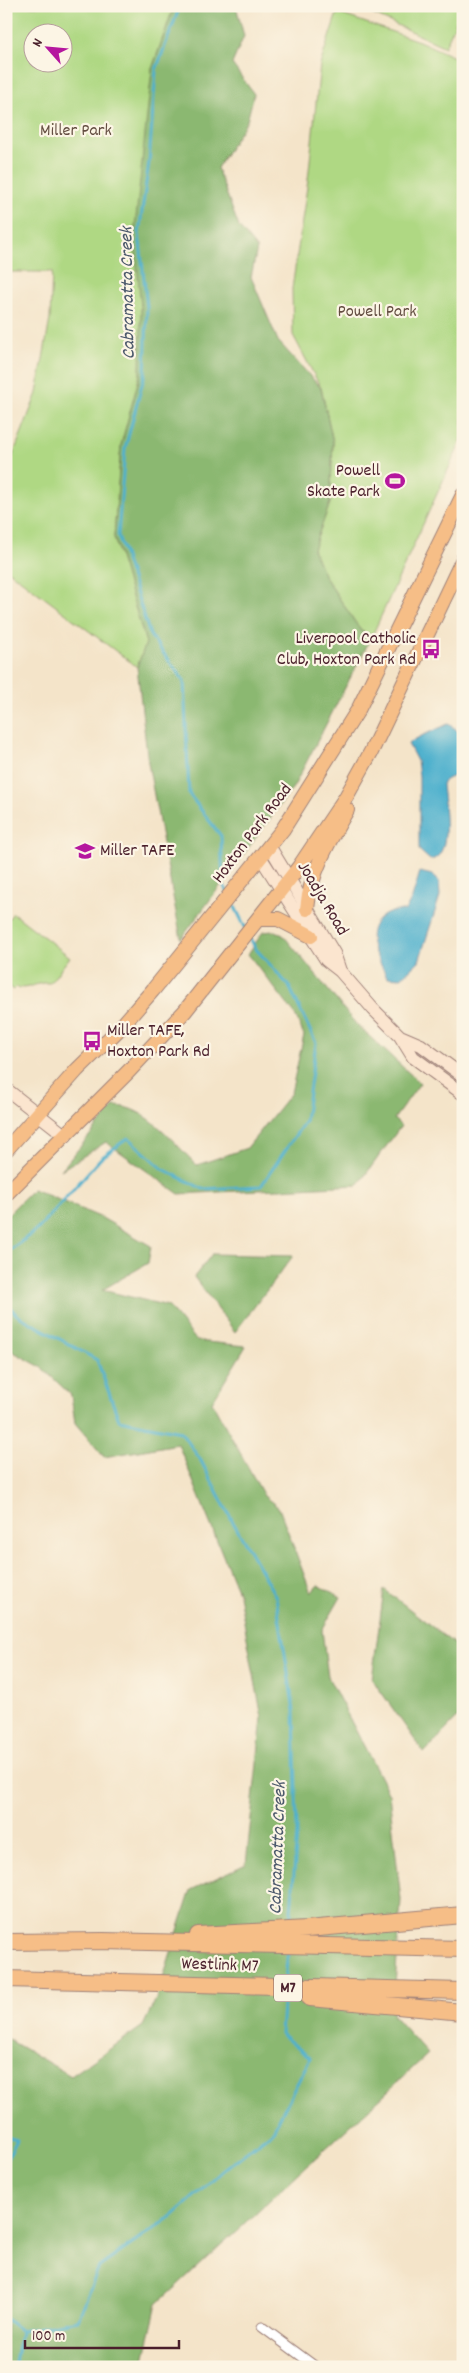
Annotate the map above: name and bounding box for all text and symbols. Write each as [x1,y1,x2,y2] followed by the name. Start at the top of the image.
[22,22,72,72] north arrow
[28,35,49,51] text: N
[40,119,112,144] park label: Miller Park
[114,224,144,360] water label: Cabramatta Creek
[337,300,417,325] park label: Powell Park
[307,459,381,505] place label: Powell Skate Park
[384,470,406,492] sports icon: Powell Skate Park
[277,627,416,673] place label: Liverpool Catholic Club, Hoxton Park Rd
[420,638,442,660] bus stop icon: Liverpool Catholic Club, Hoxton Park Rd
[207,779,299,889] street label: Hoxton Park Road
[100,839,174,864] place label: Miller TAFE
[74,840,96,862] school or university icon: Miller TAFE
[290,857,354,941] street label: Joadja Road
[107,1019,210,1065] place label: Miller TAFE, Hoxton Park Rd
[81,1030,103,1052] bus stop icon: Miller TAFE, Hoxton Park Rd
[263,1779,295,1915] water label: Cabramatta Creek
[181,1952,259,1980] street label: Westlink M7
[274,1975,302,2002] road number: M7
[25,2318,179,2350] scale bar
[32,2326,65,2348] text: 100 m

